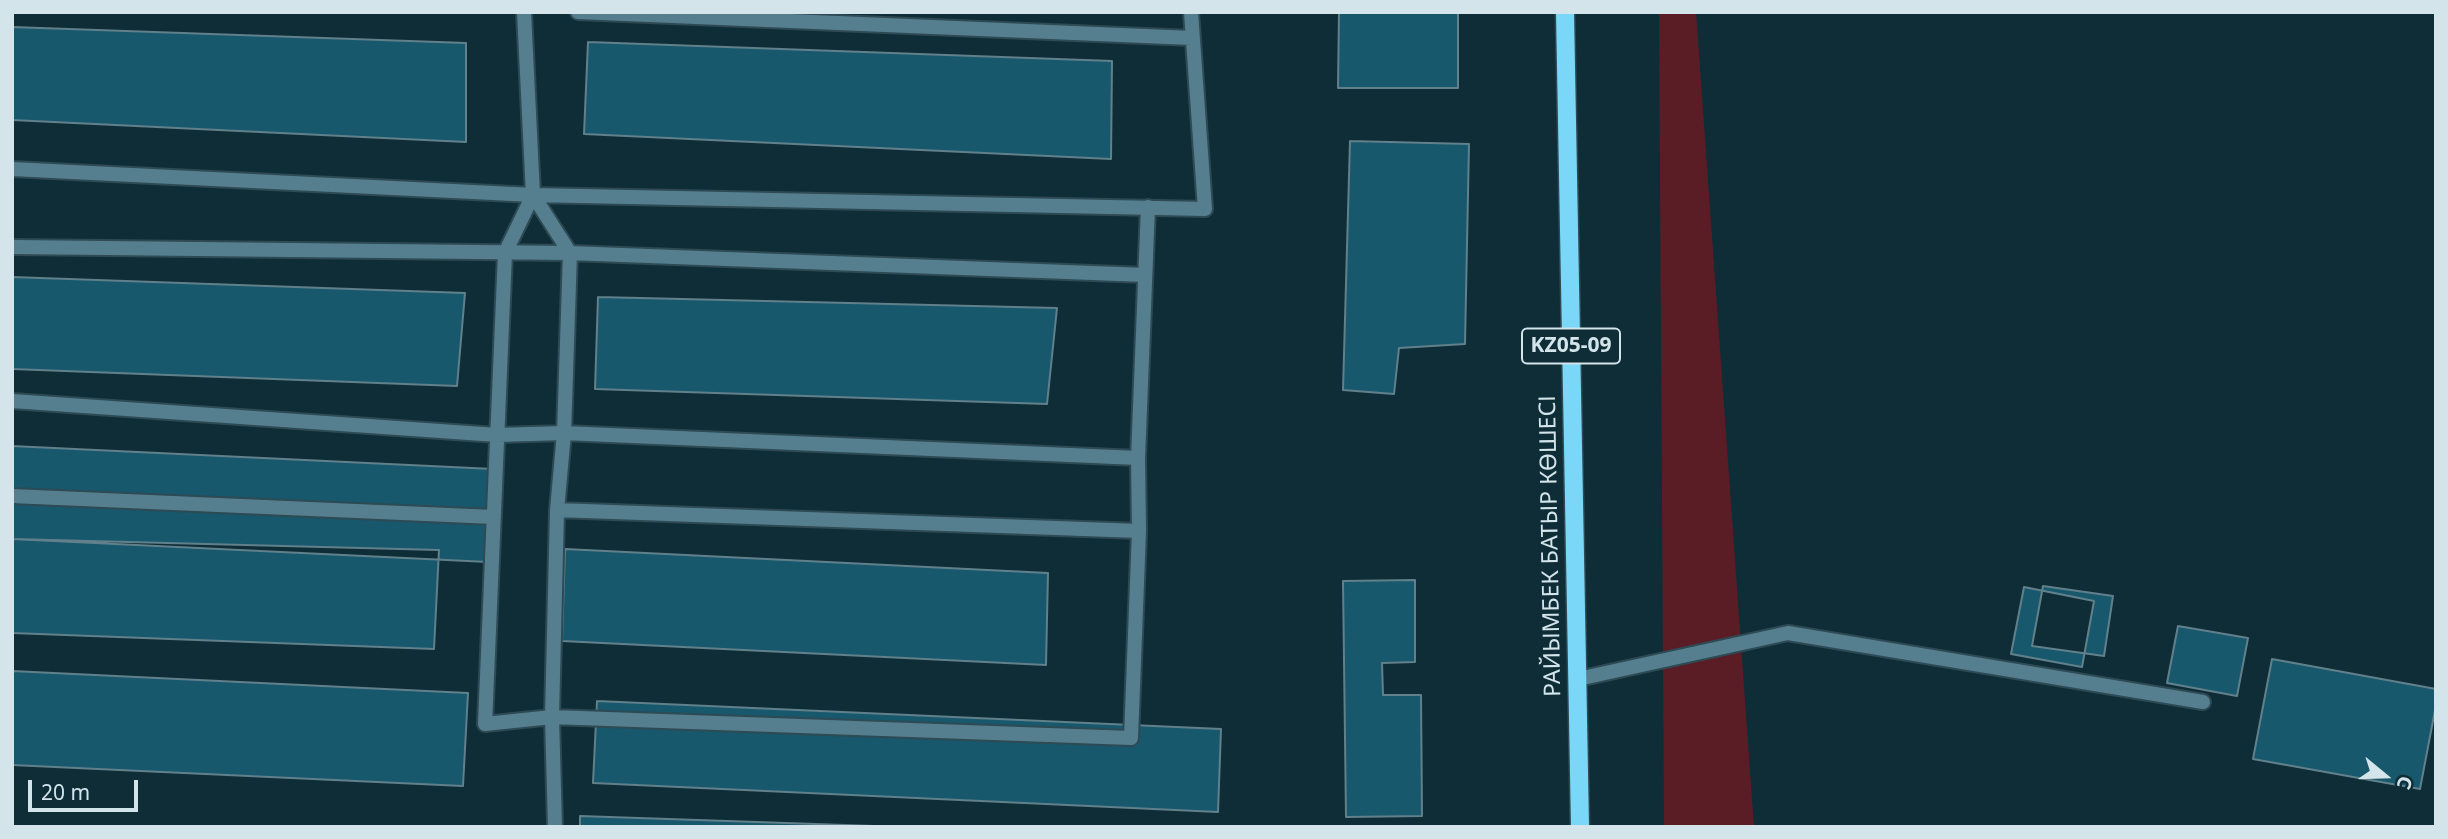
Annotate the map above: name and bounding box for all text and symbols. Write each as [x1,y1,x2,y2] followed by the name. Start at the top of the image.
[1522,328,1620,364] road number: KZ05-09
[1535,395,1567,697] street label: РАЙЫМБЕК БАТЫР КӨШЕСІ
[2350,741,2420,811] north arrow
[32,766,142,810] scale bar
[2391,773,2419,793] text: С
[41,778,90,806] text: 20 m

